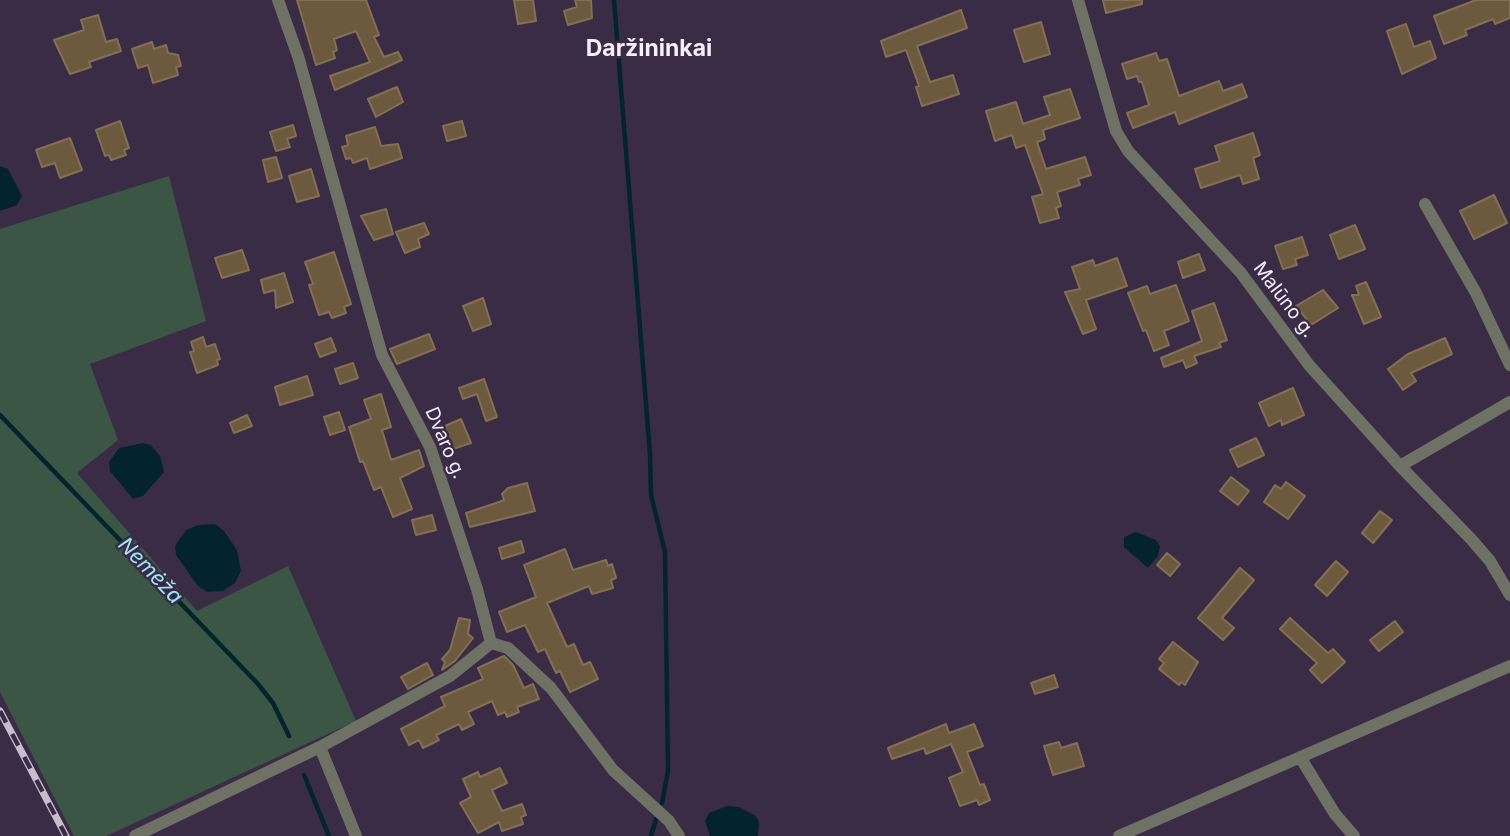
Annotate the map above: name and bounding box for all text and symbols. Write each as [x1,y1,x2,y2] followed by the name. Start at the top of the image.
[586,35,712,63] district label: Daržininkai
[1248,258,1320,342] street label: Malūno g.
[420,404,470,482] street label: Dvaro g.
[112,533,188,609] water label: Nemėža

